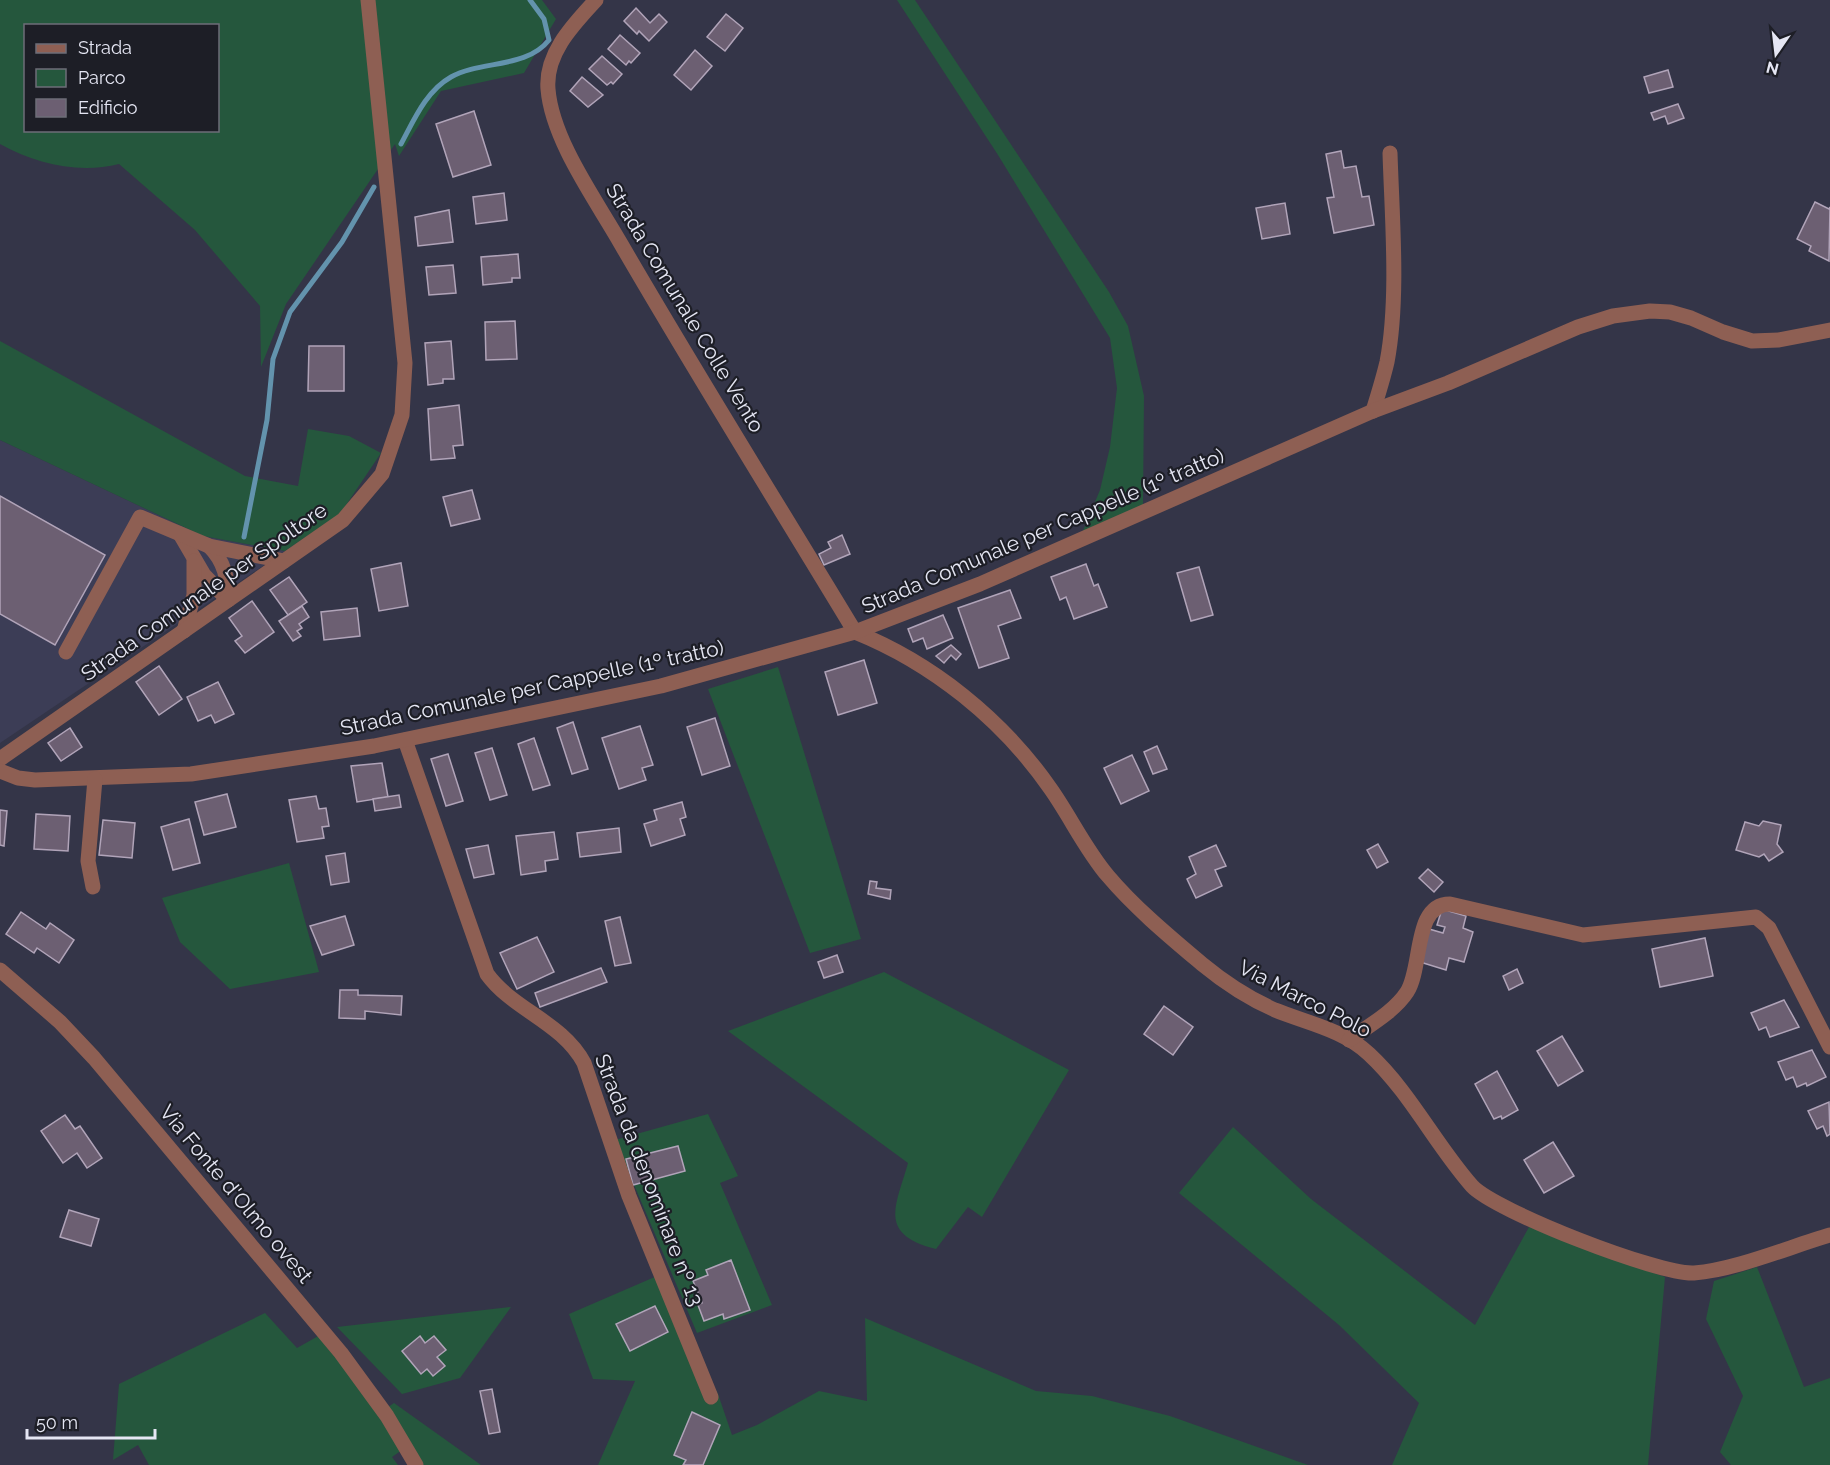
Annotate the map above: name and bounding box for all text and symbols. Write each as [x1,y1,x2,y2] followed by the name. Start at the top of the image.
[24,24,219,132] legend
[1746,24,1806,84] north arrow
[78,37,132,58] text: Strada
[1764,57,1781,79] text: N
[78,67,126,88] text: Parco
[78,97,138,118] text: Edificio
[601,179,770,437] street label: Strada Comunale Colle Vento
[858,443,1228,619] street label: Strada Comunale per Cappelle (1º tratto)
[76,497,331,686] street label: Strada Comunale per Spoltore
[338,635,726,740] street label: Strada Comunale per Cappelle (1º tratto)
[1235,954,1376,1043] street label: Via Marco Polo
[590,1050,709,1309] street label: Strada da denominare nº 13
[155,1100,318,1288] street label: Via Fonte d'Olmo ovest
[27,1402,154,1440] scale bar
[36,1412,78,1433] text: 50 m

